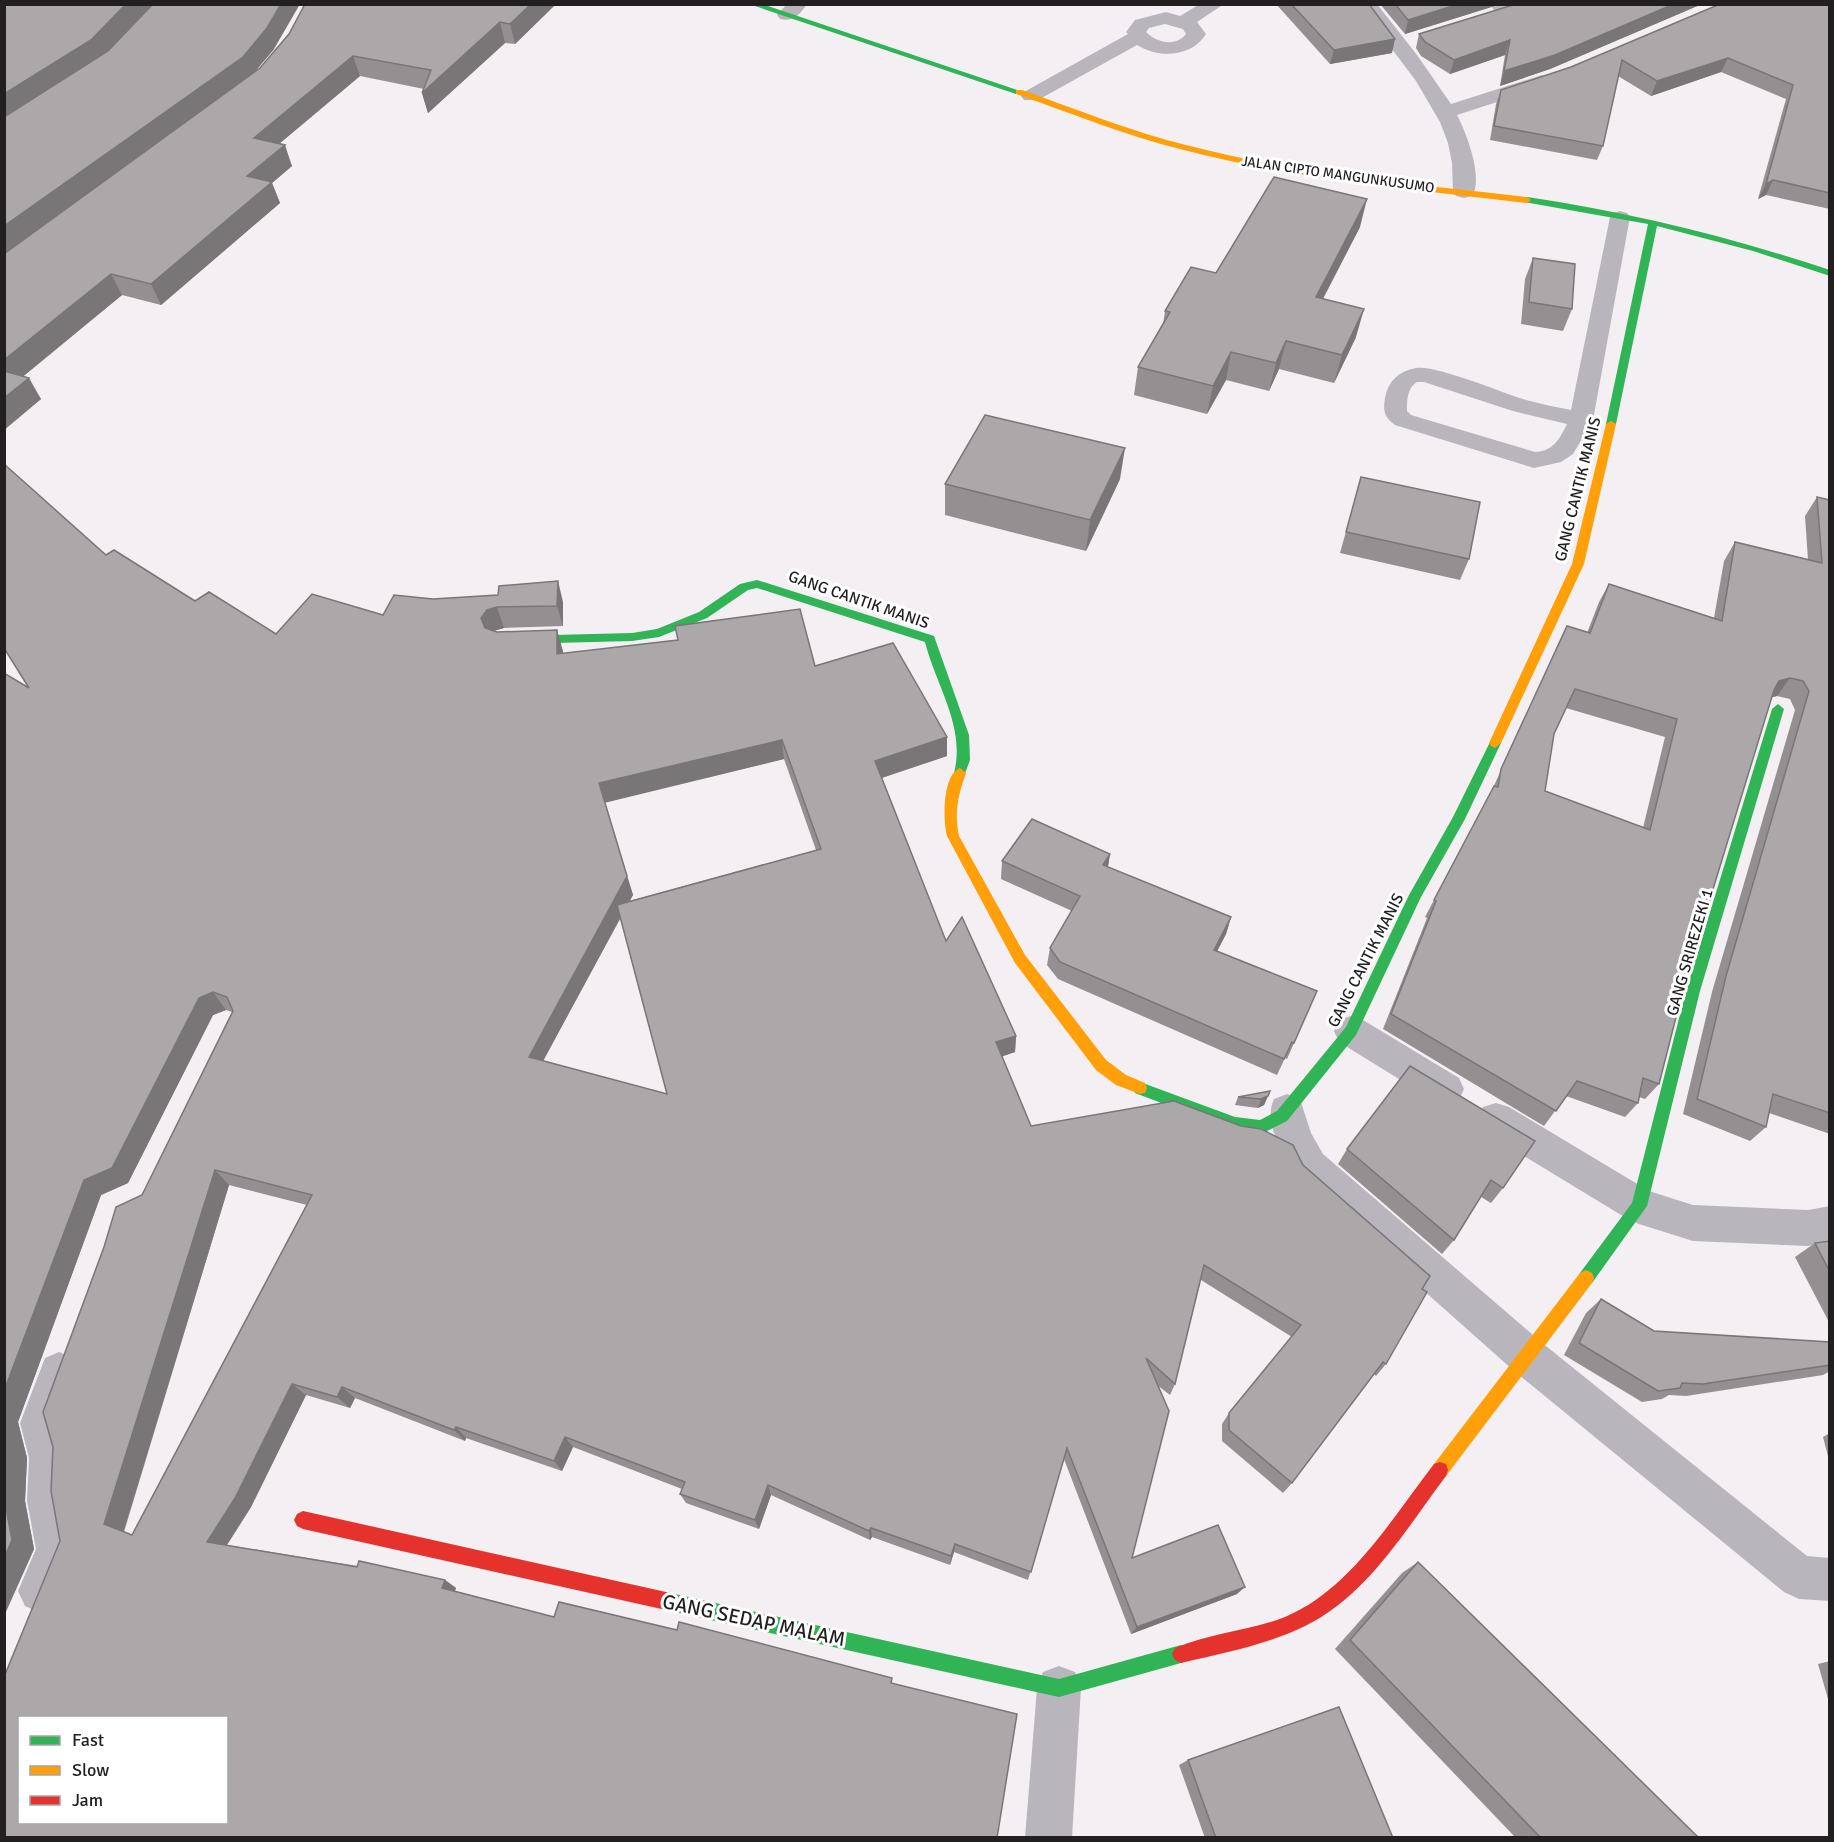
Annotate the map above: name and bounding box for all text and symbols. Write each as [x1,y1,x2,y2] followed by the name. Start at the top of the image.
[1240,153,1436,196] street label: JALAN CIPTO MANGUNKUSUMO
[1550,415,1606,563] street label: GANG CANTIK MANIS
[786,566,932,634] street label: GANG CANTIK MANIS
[1662,887,1718,1018] street label: GANG SRIREZEKI 1
[1323,890,1408,1031] street label: GANG CANTIK MANIS
[660,1589,847,1652] street label: GANG SEDAP MALAM
[18,1716,228,1824] legend
[72,1729,104,1751] text: Fast
[72,1759,109,1781] text: Slow
[72,1789,103,1811] text: Jam

